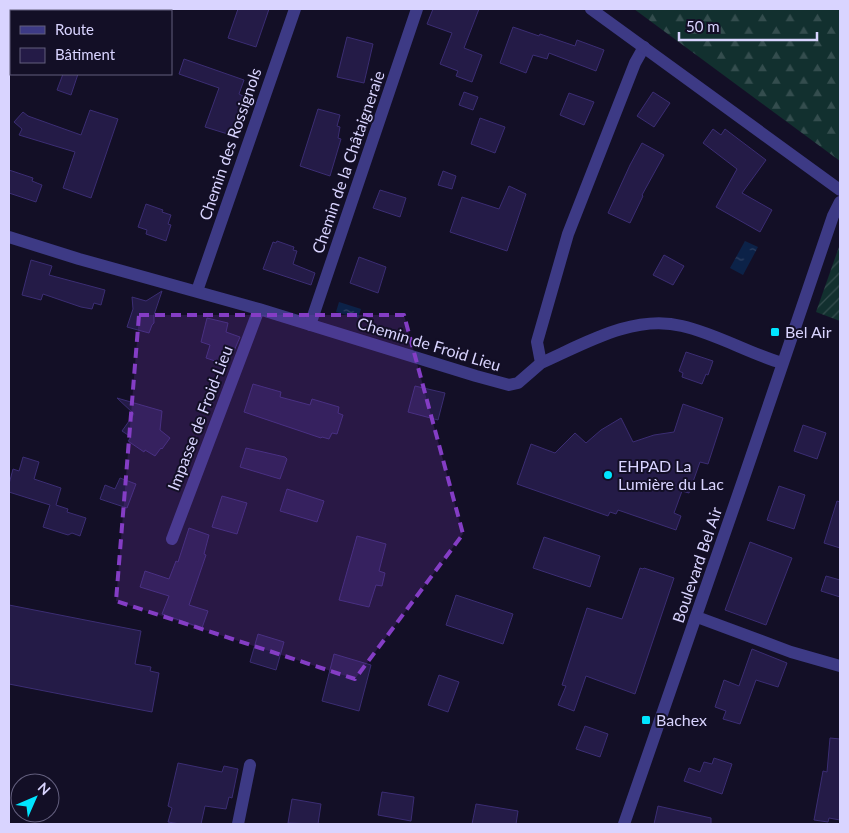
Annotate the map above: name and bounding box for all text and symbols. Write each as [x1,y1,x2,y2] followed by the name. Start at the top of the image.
[10,10,172,75] legend
[679,10,816,42] scale bar
[686,17,720,35] text: 50 m
[55,20,94,38] text: Route
[55,45,116,63] text: Bâtiment
[195,65,265,222] street label: Chemin des Rossignols
[307,68,388,256] street label: Chemin de la Châtaigneraie
[355,313,503,374] street label: Chemin de Froid Lieu
[785,322,832,341] place label: Bel Air
[769,326,781,338] marker: Bel Air
[163,343,236,493] street label: Impasse de Froid-Lieu
[618,456,724,493] place label: EHPAD La Lumière du Lac
[602,469,614,481] marker: EHPAD La Lumière du Lac
[668,504,725,625] street label: Boulevard Bel Air
[656,710,707,729] place label: Bachex
[640,714,652,726] marker: Bachex
[10,773,60,823] north arrow
[35,779,54,798] text: N

